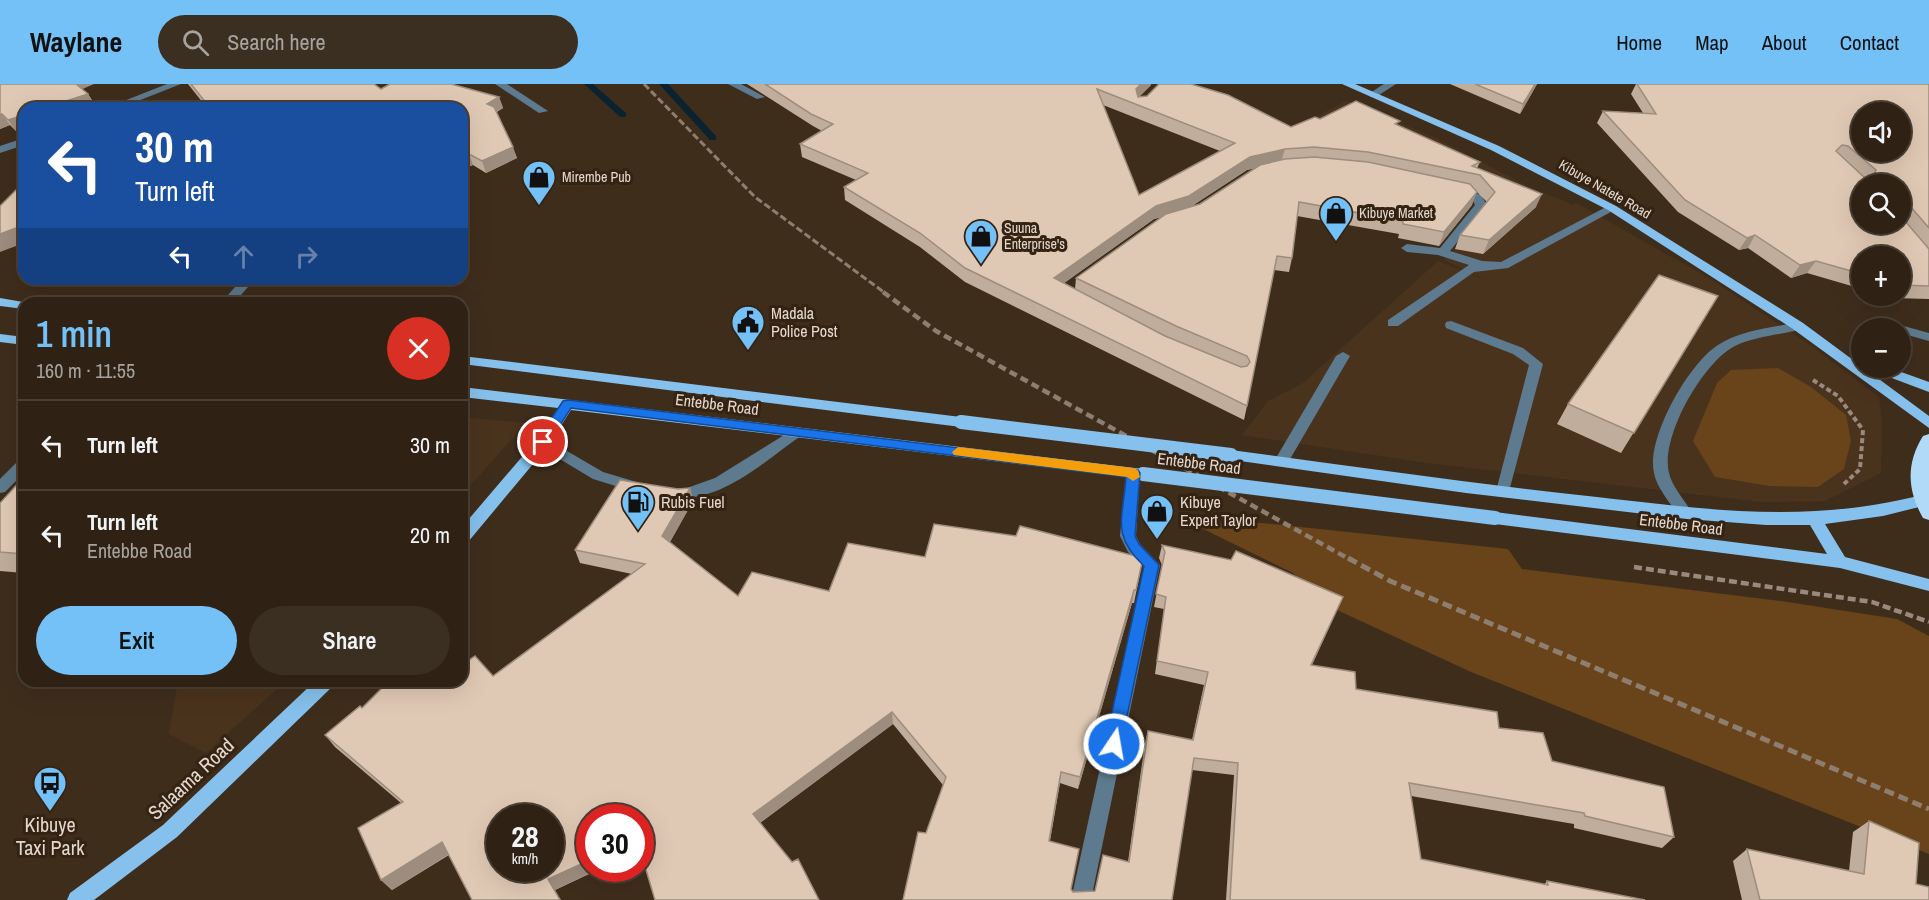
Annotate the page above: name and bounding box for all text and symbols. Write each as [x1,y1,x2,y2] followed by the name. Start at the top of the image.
[158,15,578,69] search box
[30,23,122,61] text: Waylane
[179,26,212,59] icon: search
[227,27,326,57] text: Search here
[1616,28,1662,57] text: Home
[1695,28,1729,57] text: Map
[1762,28,1807,57] text: About
[1840,28,1899,57] text: Contact
[1851,102,1911,378] map controls
[1851,102,1911,162] button: sound
[135,119,214,175] text: 30 m
[36,126,114,204] icon: left
[1556,155,1654,223] street label: Kibuye Natete Road
[521,159,557,206] shop icon: Mirembe Pub
[562,168,631,186] place label: Mirembe Pub
[135,173,214,209] text: Turn left
[1851,174,1911,234] button: search
[1318,195,1354,242] shop icon: Kibuye Market
[1359,204,1433,222] place label: Kibuye Market
[963,218,999,265] shop icon: Suuna Enterprise's
[1004,219,1065,253] place label: Suuna Enterprise's
[164,240,197,273] icon: left
[227,240,260,273] icon: ahead
[290,240,323,273] icon: right
[1851,246,1911,306] button: +
[771,302,838,342] place label: Madala Police Post
[730,304,766,351] public building icon: Madala Police Post
[36,310,112,358] text: 1 min
[387,317,450,380] button: close
[1851,318,1911,378] button: −
[36,357,135,384] text: 160 m · 11:55
[674,388,760,420] street label: Entebbe Road
[517,416,568,467] pin
[526,425,559,458] icon: arrive
[36,429,69,462] icon: left
[87,430,158,460] text: Turn left
[410,430,450,460] text: 30 m
[1156,447,1242,479] street label: Entebbe Road
[620,484,656,531] fuel station icon: Rubis Fuel
[661,491,725,513] place label: Rubis Fuel
[1180,491,1257,531] place label: Kibuye Expert Taylor
[1139,493,1175,540] shop icon: Kibuye Expert Taylor
[87,507,158,537] text: Turn left
[1638,508,1724,540] street label: Entebbe Road
[36,519,69,552] icon: left
[410,520,450,550] text: 20 m
[87,537,192,564] text: Entebbe Road
[36,606,237,675] button: Exit
[249,606,450,675] button: Share
[1082,712,1146,776] position arrow
[142,732,240,826] street label: Salaama Road
[32,765,68,812] bus stop icon: Kibuye Taxi Park
[576,804,654,882] speed limit sign: 30
[16,811,85,861] place label: Kibuye Taxi Park
[511,816,539,856] text: 28
[512,848,538,869] text: km/h

